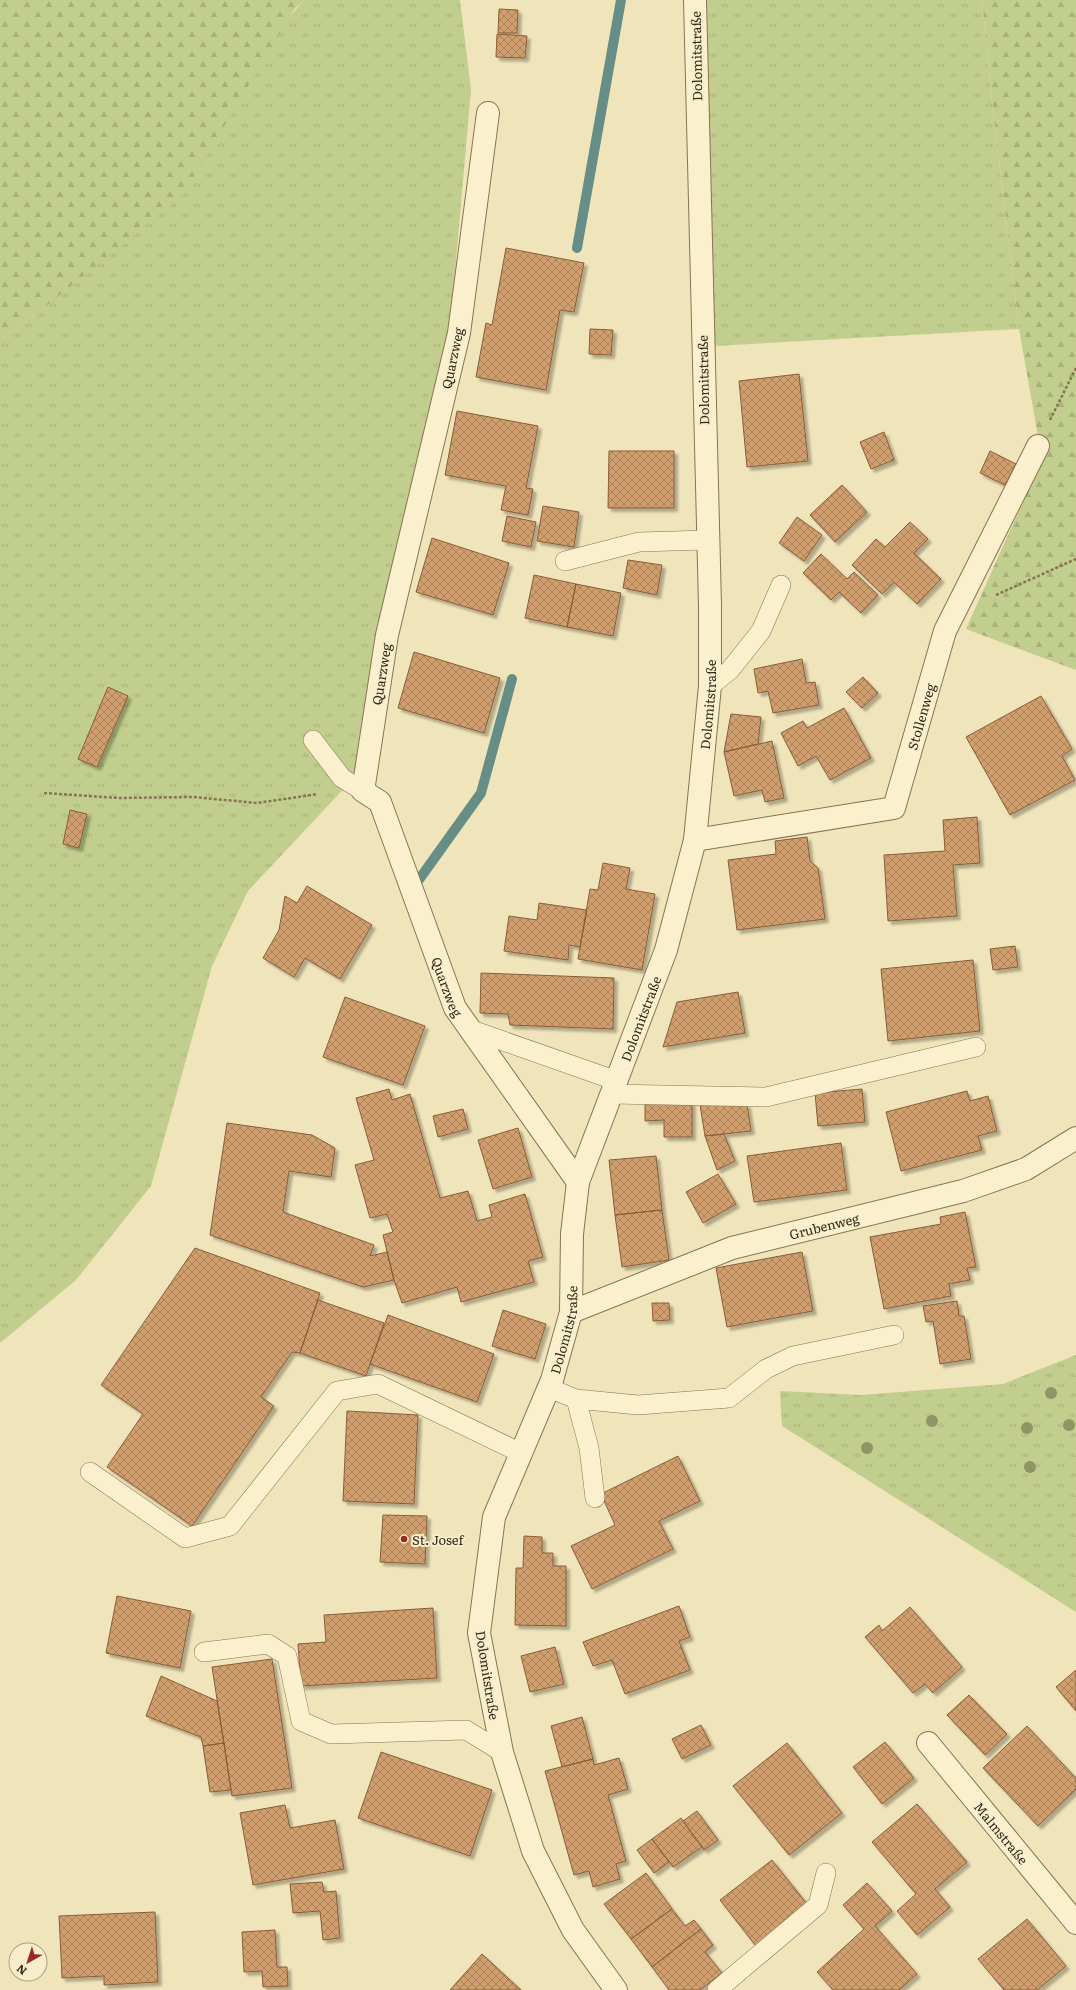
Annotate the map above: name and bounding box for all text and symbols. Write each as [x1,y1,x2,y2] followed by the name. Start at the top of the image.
[686,11,706,101] street label: Dolomitstraße
[436,325,468,391] street label: Quarzweg
[693,335,713,425] street label: Dolomitstraße
[367,641,395,706] street label: Quarzweg
[694,659,720,750] street label: Dolomitstraße
[902,680,939,752] street label: Stollenweg
[428,954,468,1021] street label: Quarzweg
[615,973,665,1064] street label: Dolomitstraße
[787,1207,862,1243] street label: Grubenweg
[545,1285,581,1376] street label: Dolomitstraße
[412,1530,465,1549] place label: St. Josef
[399,1534,409,1544] marker: St. Josef
[472,1629,504,1721] street label: Dolomitstraße
[970,1797,1033,1868] street label: Malmstraße
[8,1942,48,1982] north arrow
[12,1961,30,1980] text: N

